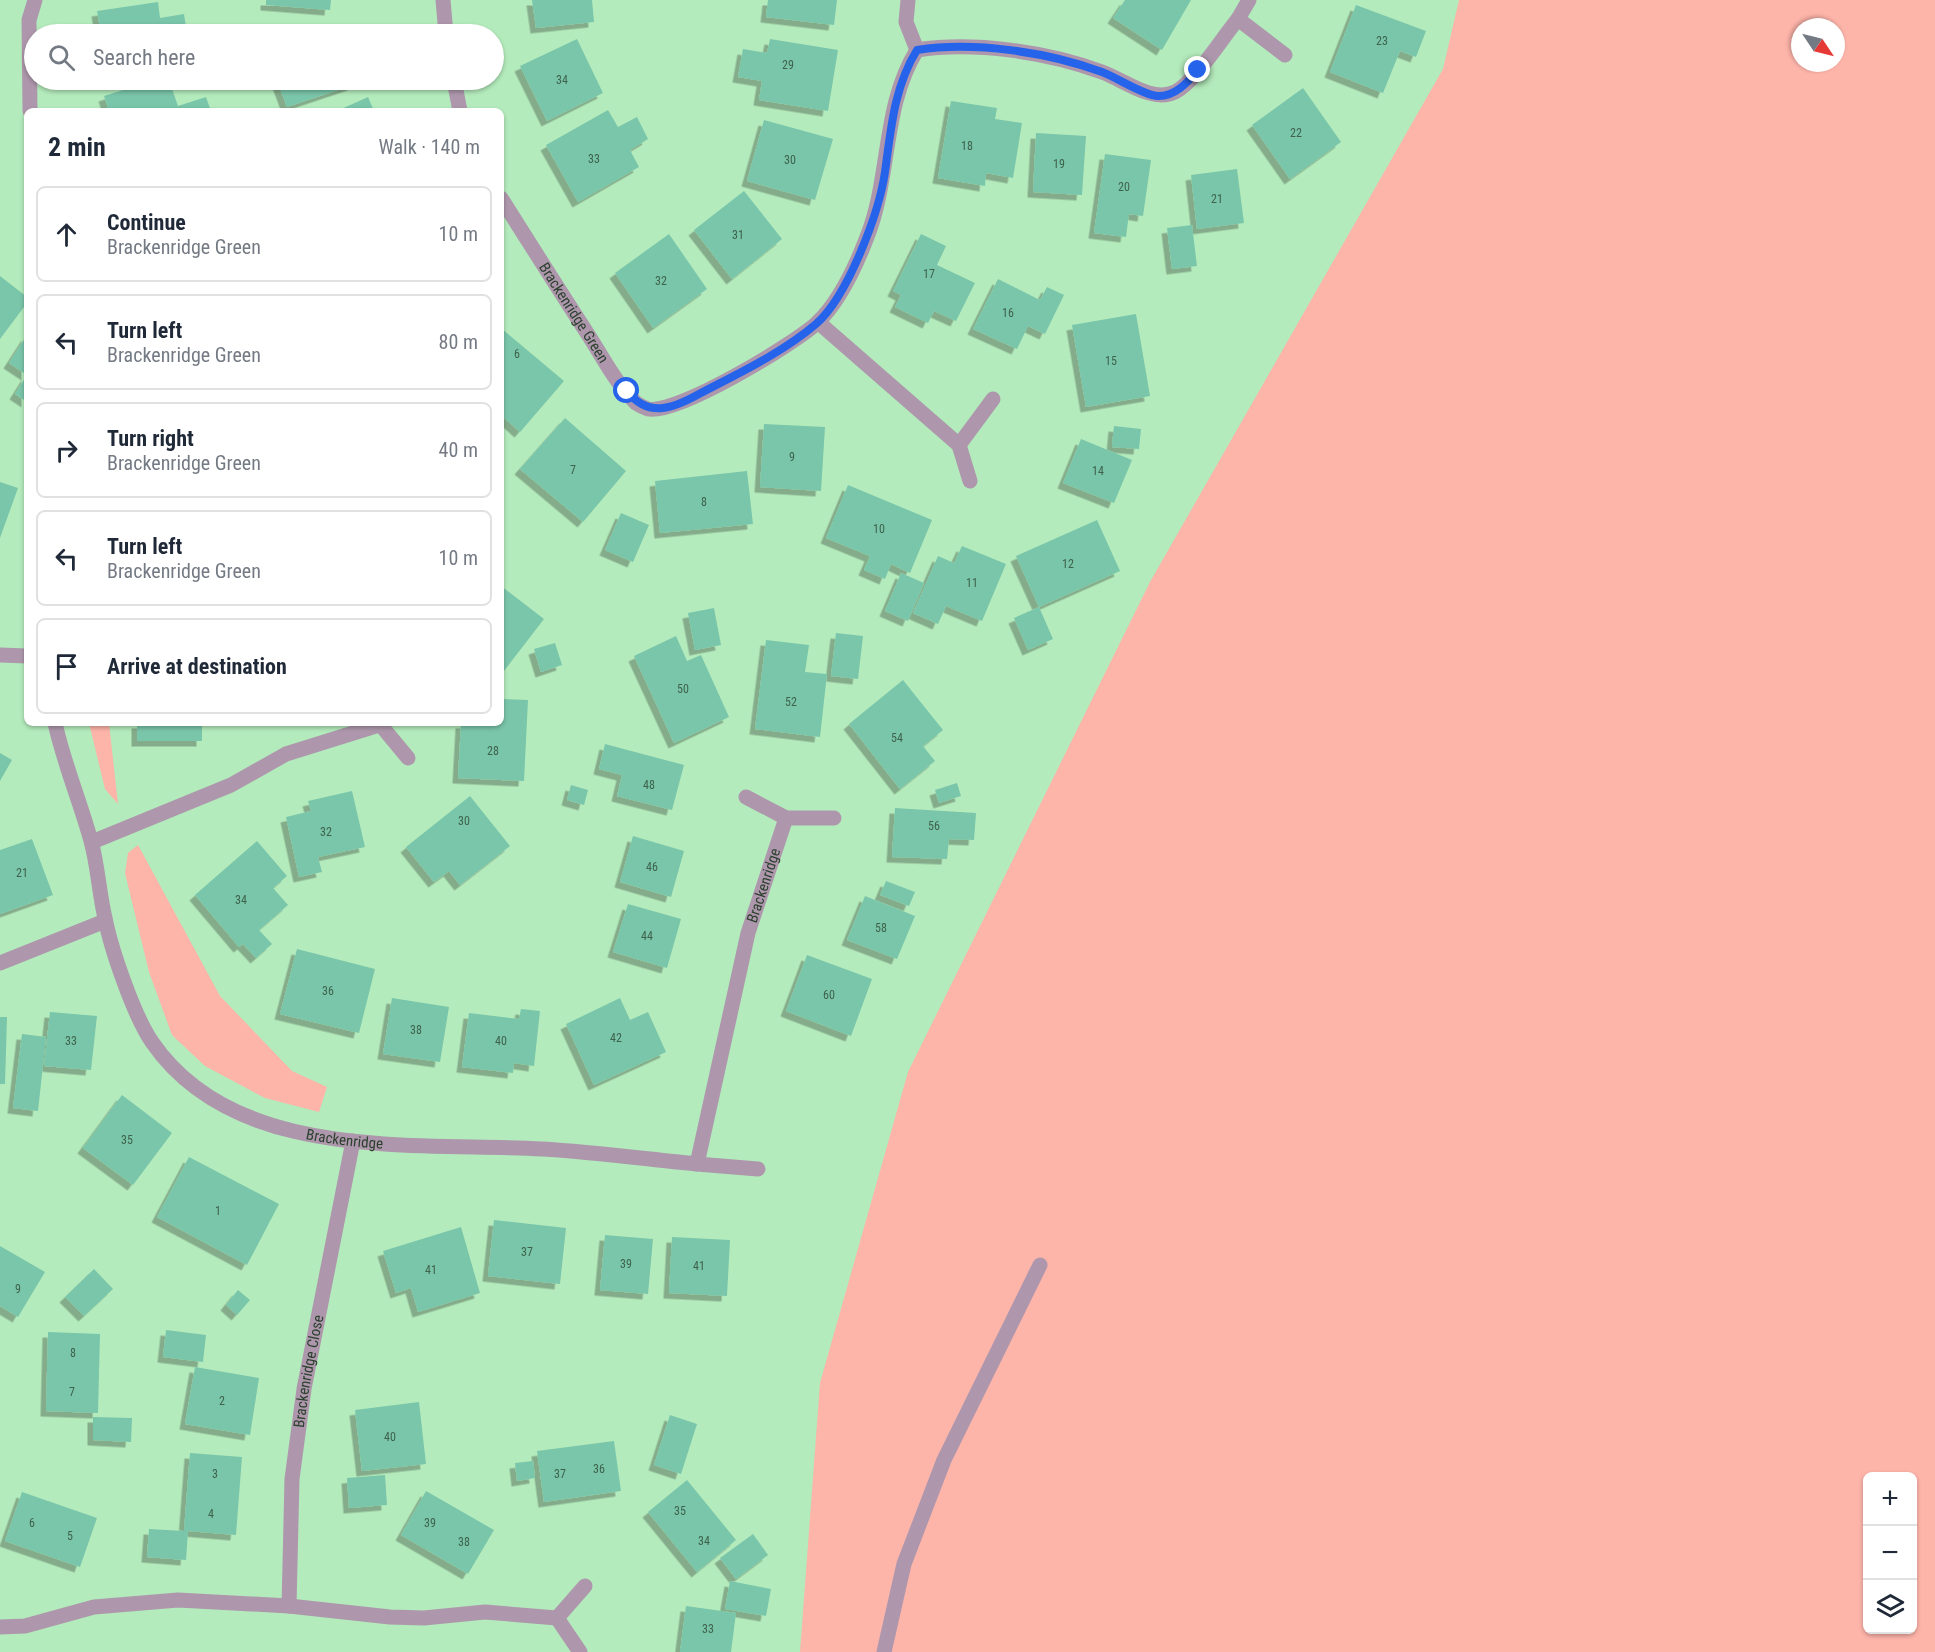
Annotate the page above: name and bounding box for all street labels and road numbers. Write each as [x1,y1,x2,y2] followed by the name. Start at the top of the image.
[535,259,612,366] street label: Brackenridge Green
[743,846,784,925] street label: Brackenridge
[305,1125,384,1153] street label: Brackenridge
[290,1313,327,1429] street label: Brackenridge Close

